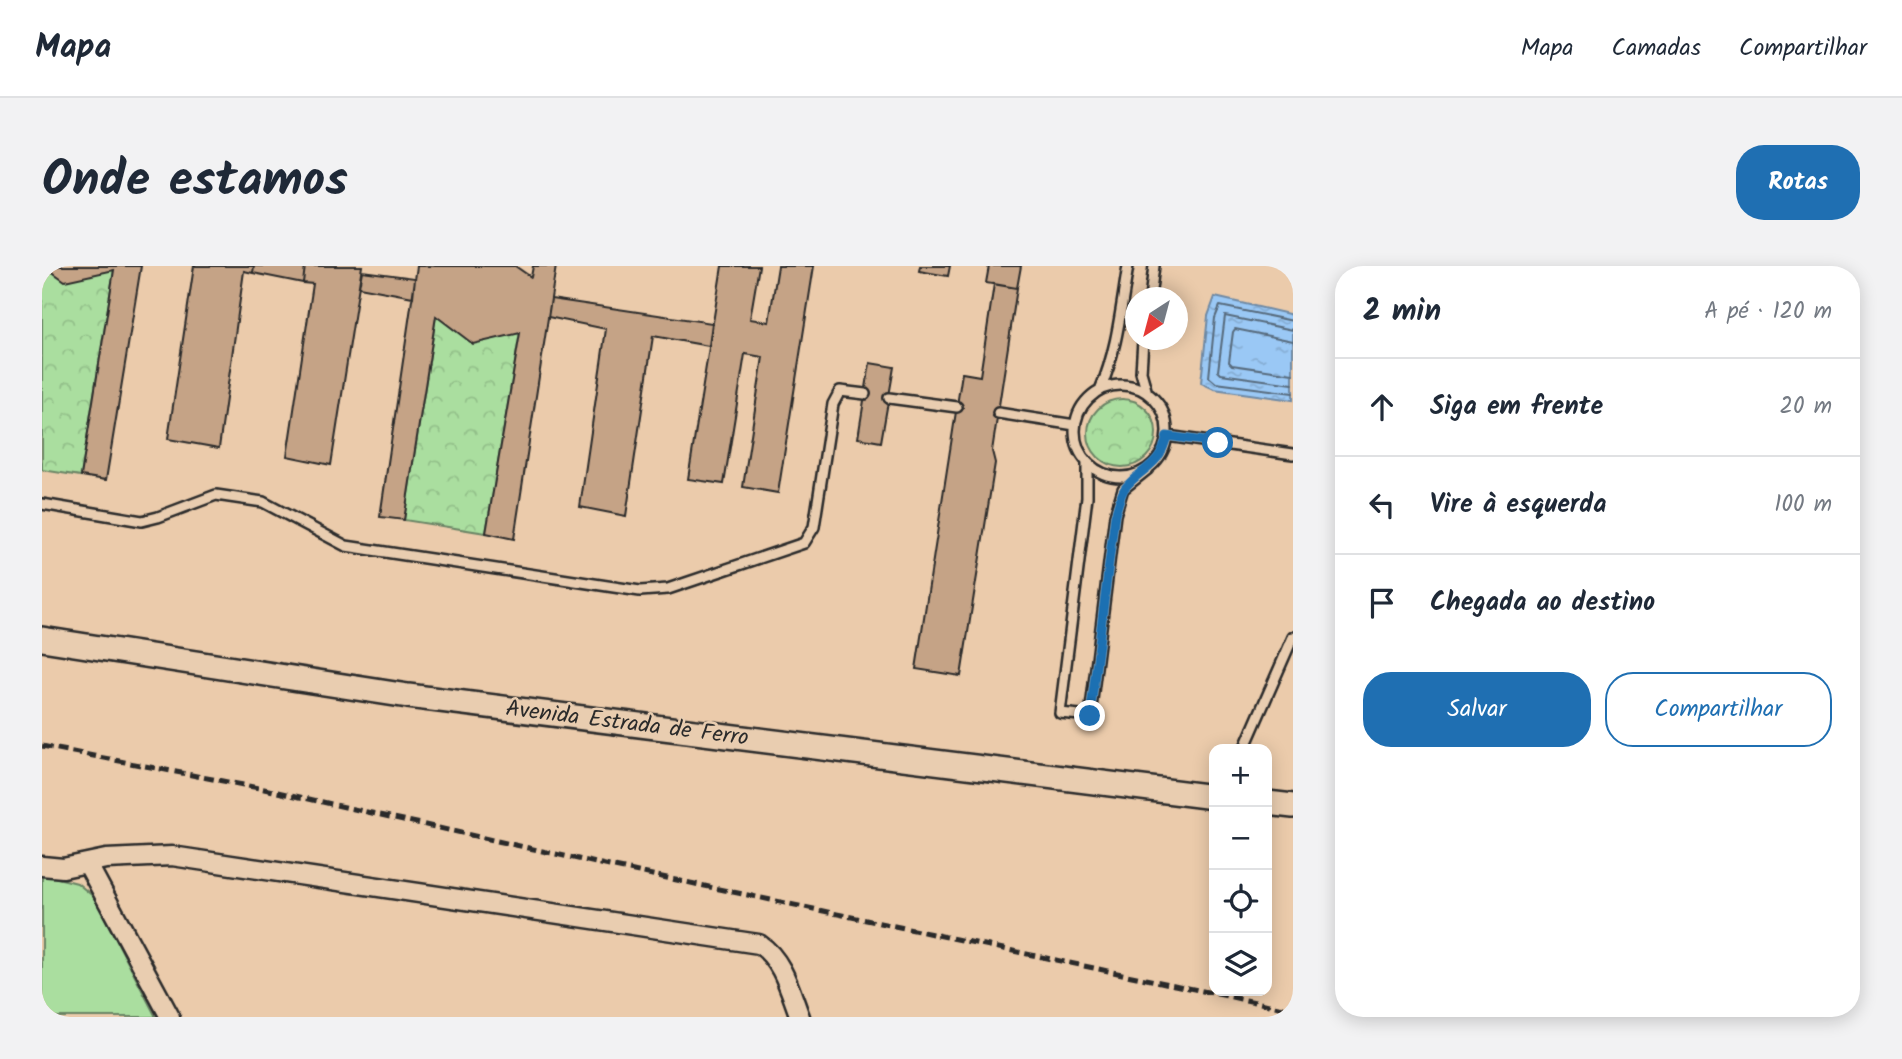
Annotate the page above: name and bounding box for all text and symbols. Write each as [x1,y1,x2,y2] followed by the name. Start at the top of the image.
[35,22,111,75] text: Mapa
[1521,29,1574,68] text: Mapa
[1612,29,1701,68] text: Camadas
[1739,29,1867,68] text: Compartilhar
[42,143,348,221] text: Onde estamos
[1736,145,1860,220] button: Rotas
[1125,287,1188,350] north arrow
[1363,288,1441,336] text: 2 min
[1704,294,1832,330] text: A pé · 120 m
[1430,386,1603,428] text: Siga em frente
[1363,388,1401,426] icon: ahead
[1780,389,1832,425] text: 20 m
[1202,427,1233,458] route start
[1430,484,1607,526] text: Vire à esquerda
[1363,486,1401,524] icon: left
[1774,487,1832,523] text: 100 m
[1430,582,1655,624] text: Chegada ao destino
[1363,584,1401,622] icon: arrive
[1363,672,1591,747] button: Salvar
[1605,672,1832,747] button: Compartilhar
[504,691,750,757] street label: Avenida Estrada de Ferro
[1074,700,1105,731] route end
[1209,744,1272,996] map controls
[1209,744,1272,807] button: +
[1209,807,1272,870] button: −
[1209,870,1272,933] button: locate
[1209,933,1272,996] button: layers

